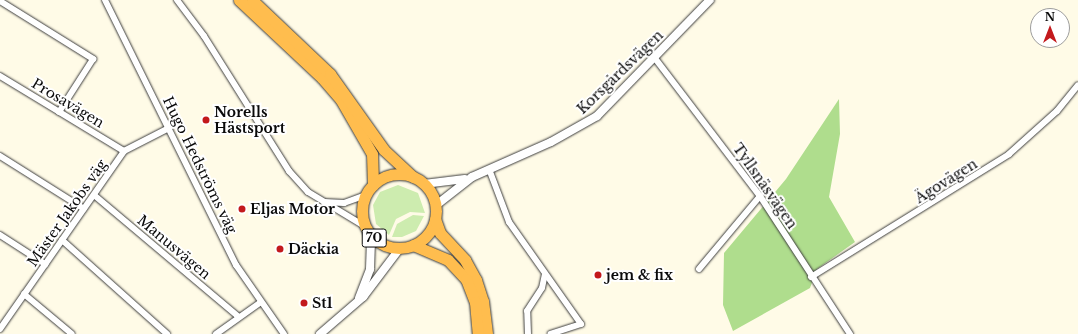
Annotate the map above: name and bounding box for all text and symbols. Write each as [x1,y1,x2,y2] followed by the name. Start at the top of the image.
[1030,8,1070,48] north arrow
[1045,10,1055,24] text: N
[573,27,667,117] street label: Korsgårdsvägen
[29,75,107,131] street label: Prosavägen
[159,94,241,236] street label: Hugo Hedströms väg
[214,104,285,136] place label: Norells Hästsport
[201,115,211,125] marker: Norells Hästsport
[729,140,801,232] street label: Tyllsnäsvägen
[912,155,980,207] street label: Ägovägen
[24,156,110,270] street label: Mäster Jakobs väg
[250,201,335,217] place label: Eljas Motor
[237,204,247,214] marker: Eljas Motor
[134,212,214,282] street label: Manusvägen
[361,227,387,249] road number: 70
[288,241,339,257] place label: Däckia
[275,244,285,254] marker: Däckia
[606,267,673,283] place label: jem & fix
[593,270,603,280] marker: jem & fix
[312,295,333,311] place label: St1
[299,298,309,308] marker: St1

